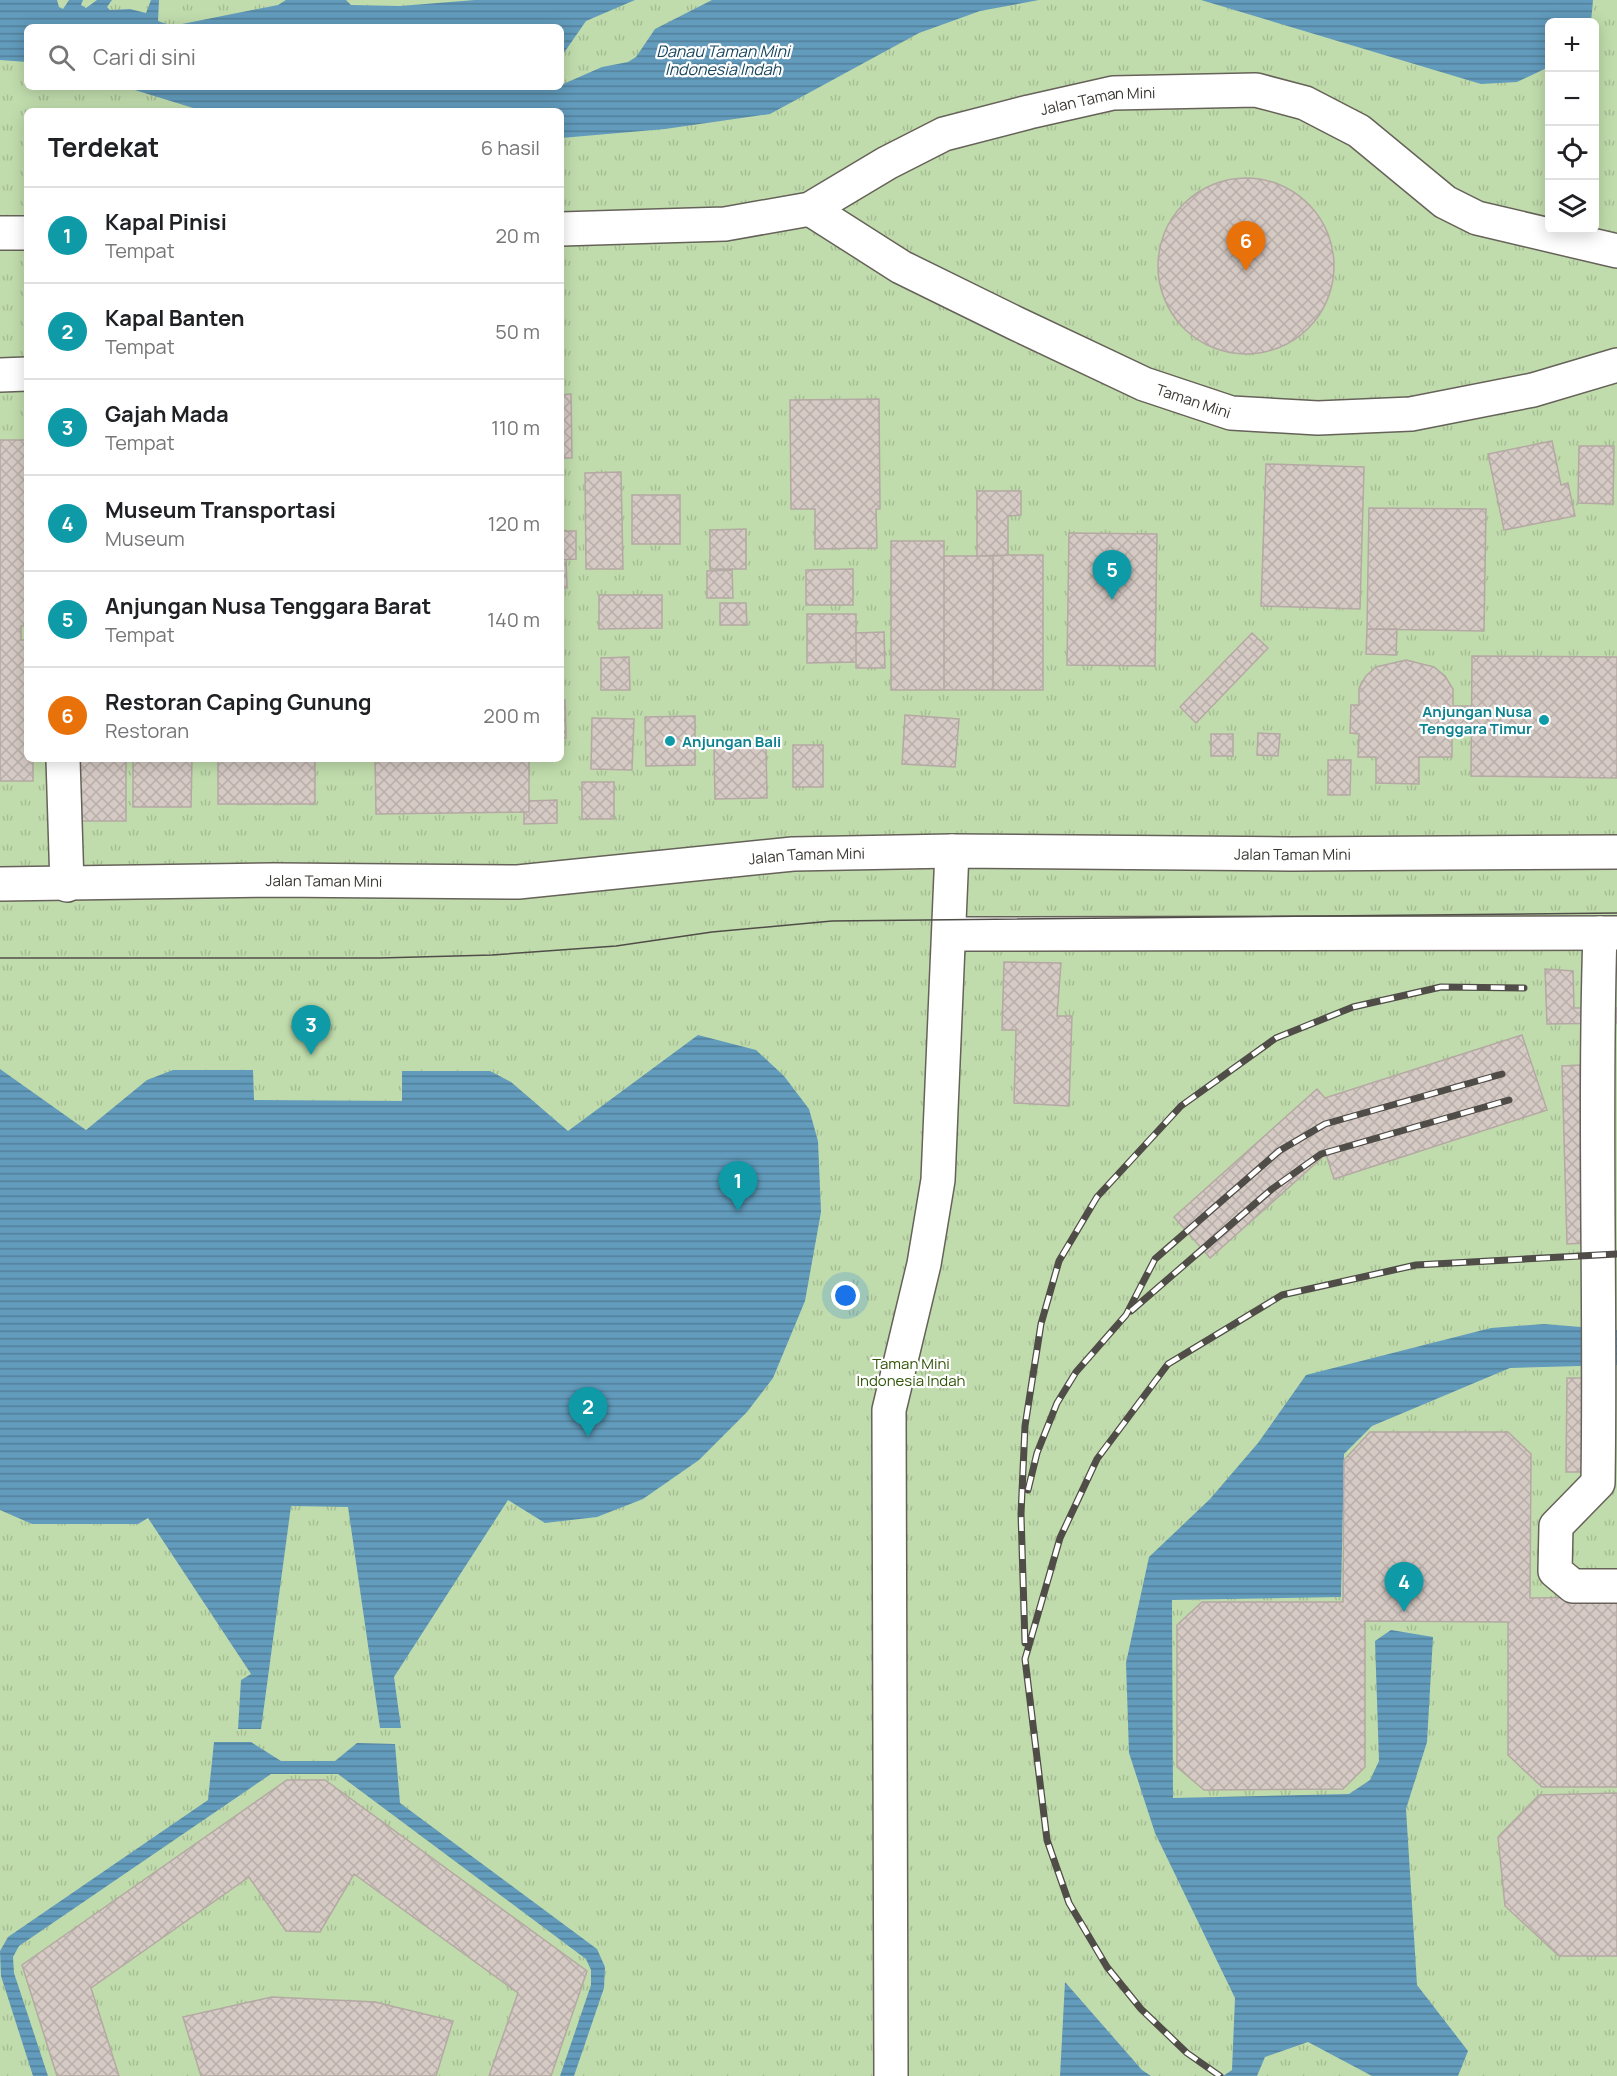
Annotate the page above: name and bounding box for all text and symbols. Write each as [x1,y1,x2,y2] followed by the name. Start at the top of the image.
[1545,18,1599,234] map controls
[1545,18,1599,72] button: +
[24,24,564,90] search box
[656,40,792,80] water label: Danau Taman Mini Indonesia Indah
[45,41,78,74] icon: search
[93,42,196,72] text: Cari di sini
[1545,72,1599,126] button: −
[1038,82,1156,120] street label: Jalan Taman Mini
[1545,126,1599,180] button: locate
[48,129,159,165] text: Terdekat
[481,134,540,161] text: 6 hasil
[1545,180,1599,234] button: layers
[105,207,227,237] text: Kapal Pinisi
[63,222,72,249] text: 1
[495,222,540,249] text: 20 m
[1226,222,1266,271] pin: 6
[105,237,175,264] text: Tempat
[105,303,245,333] text: Kapal Banten
[62,318,73,345] text: 2
[495,318,540,345] text: 50 m
[105,333,175,360] text: Tempat
[1153,378,1234,423] street label: Taman Mini
[105,399,229,429] text: Gajah Mada
[62,414,73,441] text: 3
[491,414,540,441] text: 110 m
[105,429,175,456] text: Tempat
[105,495,336,525] text: Museum Transportasi
[61,510,74,537] text: 4
[488,510,540,537] text: 120 m
[105,525,185,552] text: Museum
[1092,550,1132,600] pin: 5
[105,591,431,621] text: Anjungan Nusa Tenggara Barat
[62,606,73,633] text: 5
[487,606,540,633] text: 140 m
[105,621,175,648] text: Tempat
[105,687,372,717] text: Restoran Caping Gunung
[1419,701,1532,739] place label: Anjungan Nusa Tenggara Timur
[61,702,74,729] text: 6
[483,702,540,729] text: 200 m
[1537,713,1551,727] marker: Anjungan Nusa Tenggara Timur
[105,717,189,744] text: Restoran
[682,731,781,752] place label: Anjungan Bali
[663,734,677,748] marker: Anjungan Bali
[747,842,865,869] street label: Jalan Taman Mini
[1234,843,1351,865] street label: Jalan Taman Mini
[265,869,382,891] street label: Jalan Taman Mini
[292,1006,330,1055] pin: 3
[718,1162,758,1211] pin: 1
[831,1281,860,1310] your location
[857,1353,966,1391] park label: Taman Mini Indonesia Indah
[568,1388,608,1437] pin: 2
[1384,1562,1424,1612] pin: 4

